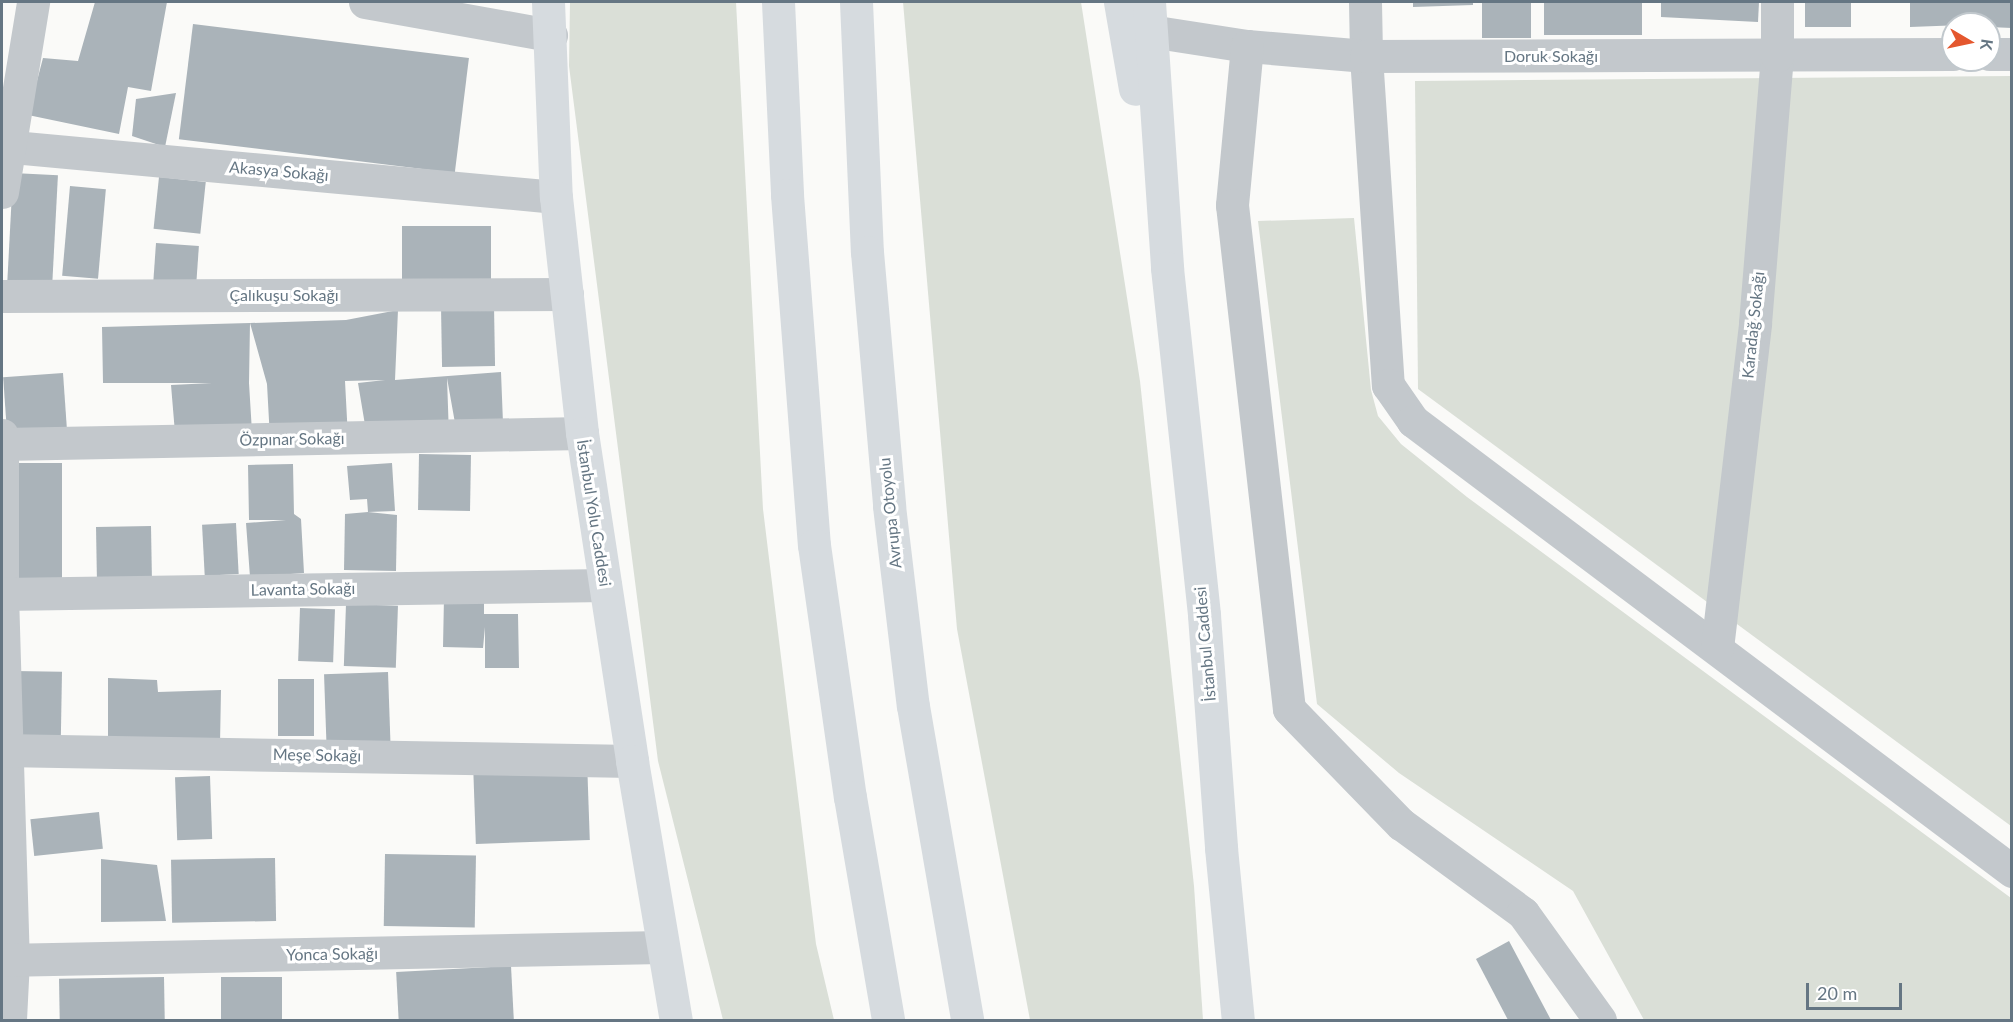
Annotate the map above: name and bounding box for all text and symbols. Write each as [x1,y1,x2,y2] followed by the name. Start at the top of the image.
[1941,12,2001,72] north arrow
[1977,38,1998,51] text: K
[1504,46,1598,66] street label: Doruk Sokağı
[228,157,330,185] street label: Akasya Sokağı
[1738,271,1768,379] street label: Karadağ Sokağı
[229,285,339,305] street label: Çalıkuşu Sokağı
[239,428,345,450] street label: Özpınar Sokağı
[573,438,615,588] street label: İstanbul Yolu Caddesi
[875,457,905,569] street label: Avrupa Otoyolu
[251,578,355,600] street label: Lavanta Sokağı
[1190,586,1220,702] street label: İstanbul Caddesi
[273,745,361,765] street label: Meşe Sokağı
[286,944,378,964] street label: Yonca Sokağı
[1809,971,1905,1009] scale bar
[1817,982,1857,1004] text: 20 m

